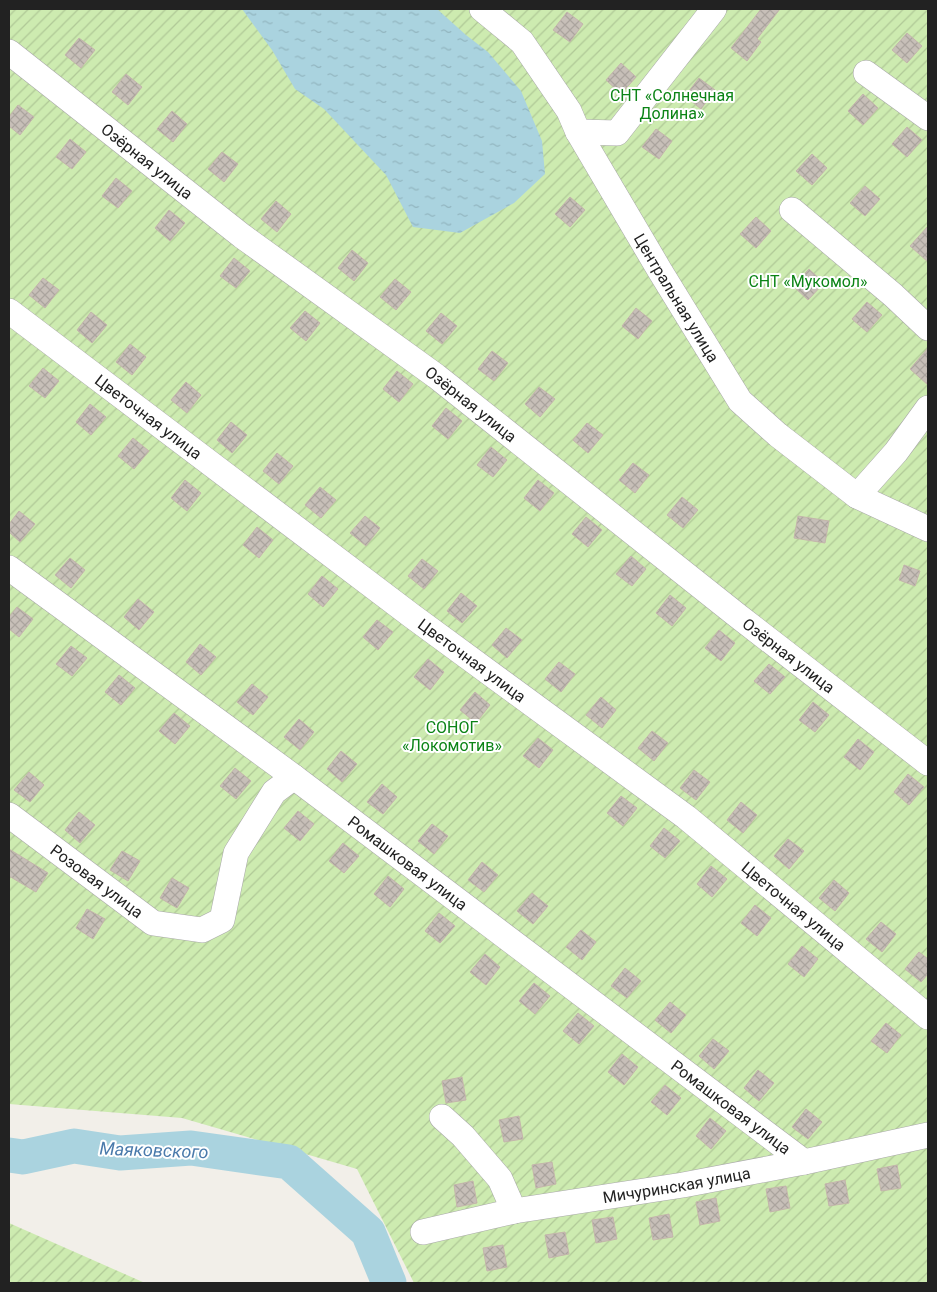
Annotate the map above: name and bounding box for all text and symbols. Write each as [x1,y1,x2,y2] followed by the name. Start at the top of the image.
[610,86,734,123] park label: СНТ «Солнечная Долина»
[98,119,197,203] street label: Озёрная улица
[630,230,723,365] street label: Центральная улица
[748,272,868,291] park label: СНТ «Мукомол»
[422,362,521,446] street label: Озёрная улица
[91,370,206,463] street label: Цветочная улица
[414,614,530,706] street label: Цветочная улица
[739,614,839,697] street label: Озёрная улица
[402,718,502,755] park label: СОНОГ «Локомотив»
[344,812,471,914] street label: Ромашковая улица
[47,840,147,922] street label: Розовая улица
[738,858,850,954] street label: Цветочная улица
[668,1056,795,1158] street label: Ромашковая улица
[99,1138,209,1162] water label: Маяковского
[601,1163,752,1207] street label: Мичуринская улица

